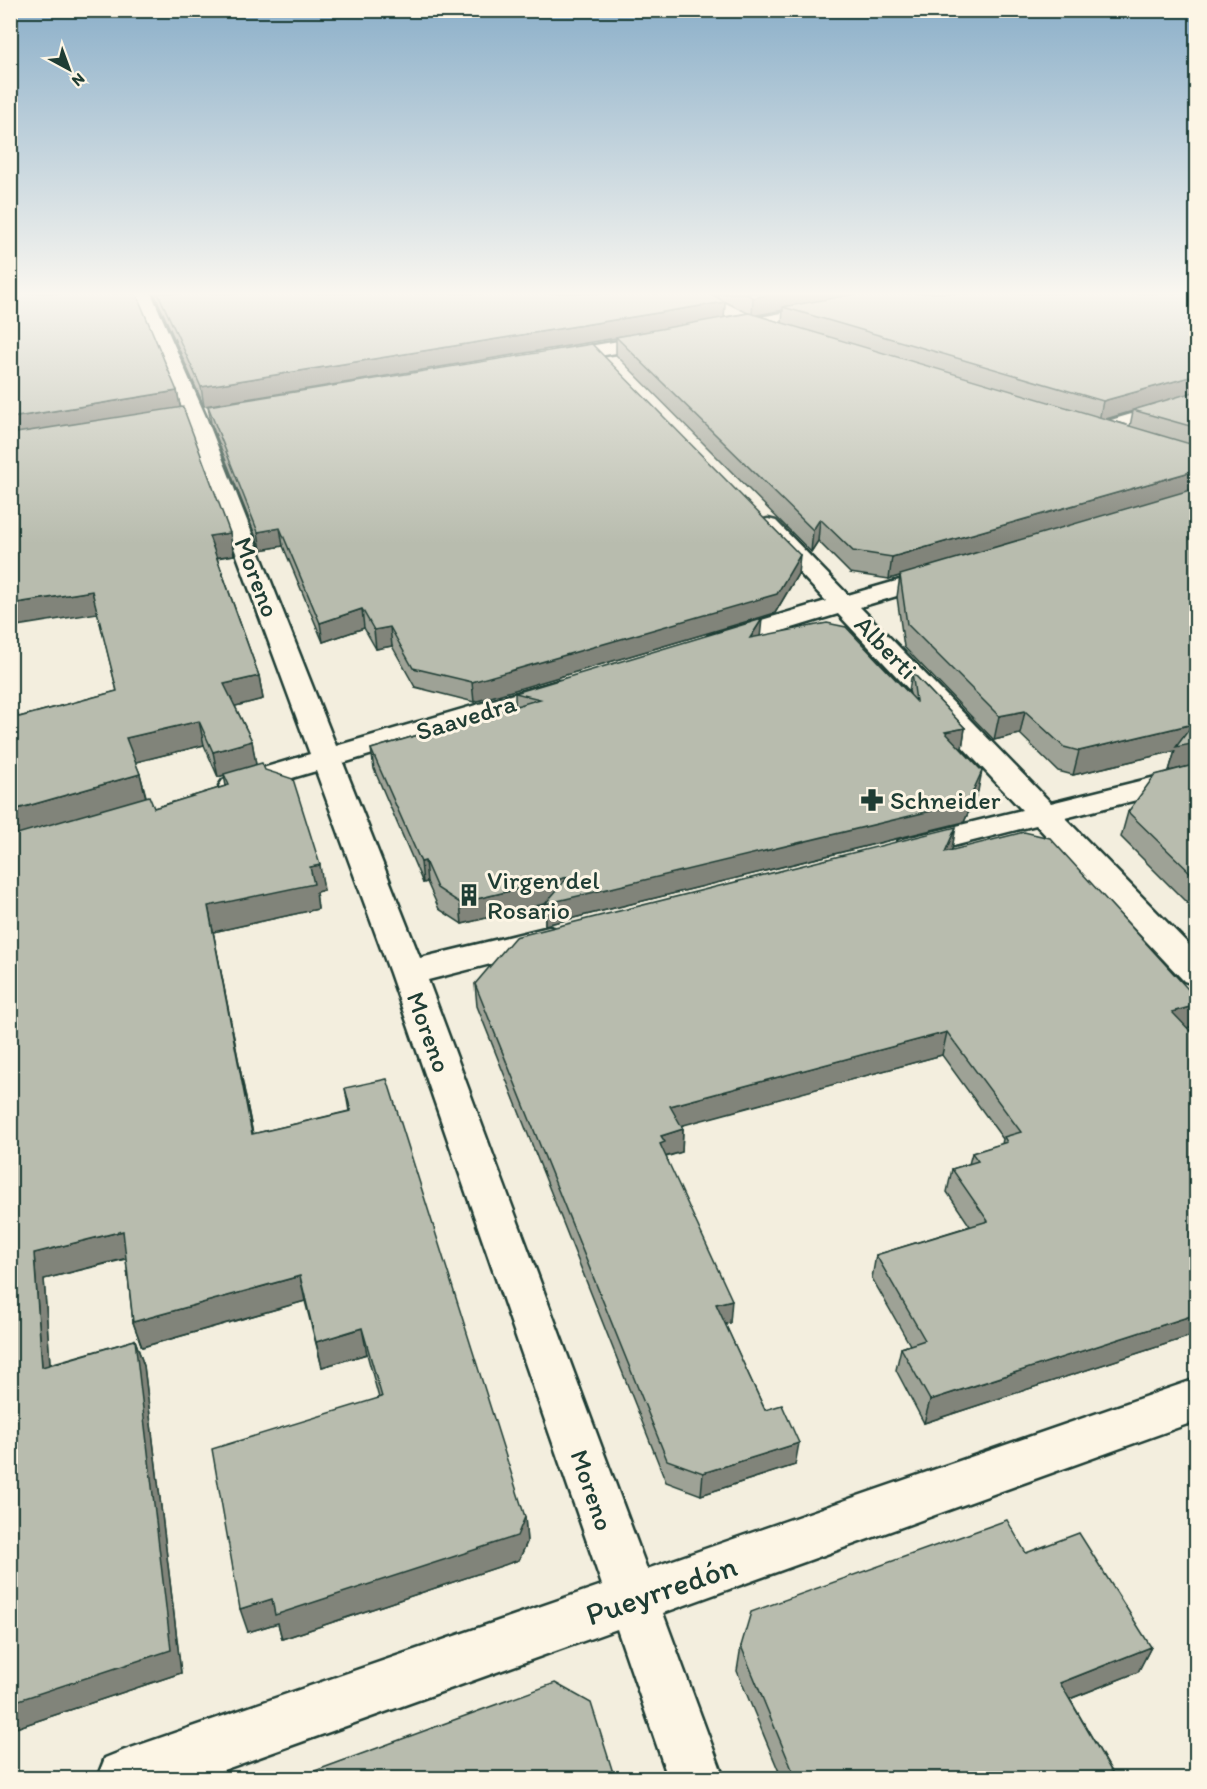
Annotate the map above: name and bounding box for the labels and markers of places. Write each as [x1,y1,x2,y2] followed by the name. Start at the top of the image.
[890,784,1001,816] place label: Schneider
[859,787,885,813] pharmacy icon: Schneider
[487,864,600,926] place label: Virgen del Rosario
[456,882,482,908] building icon: Virgen del Rosario

